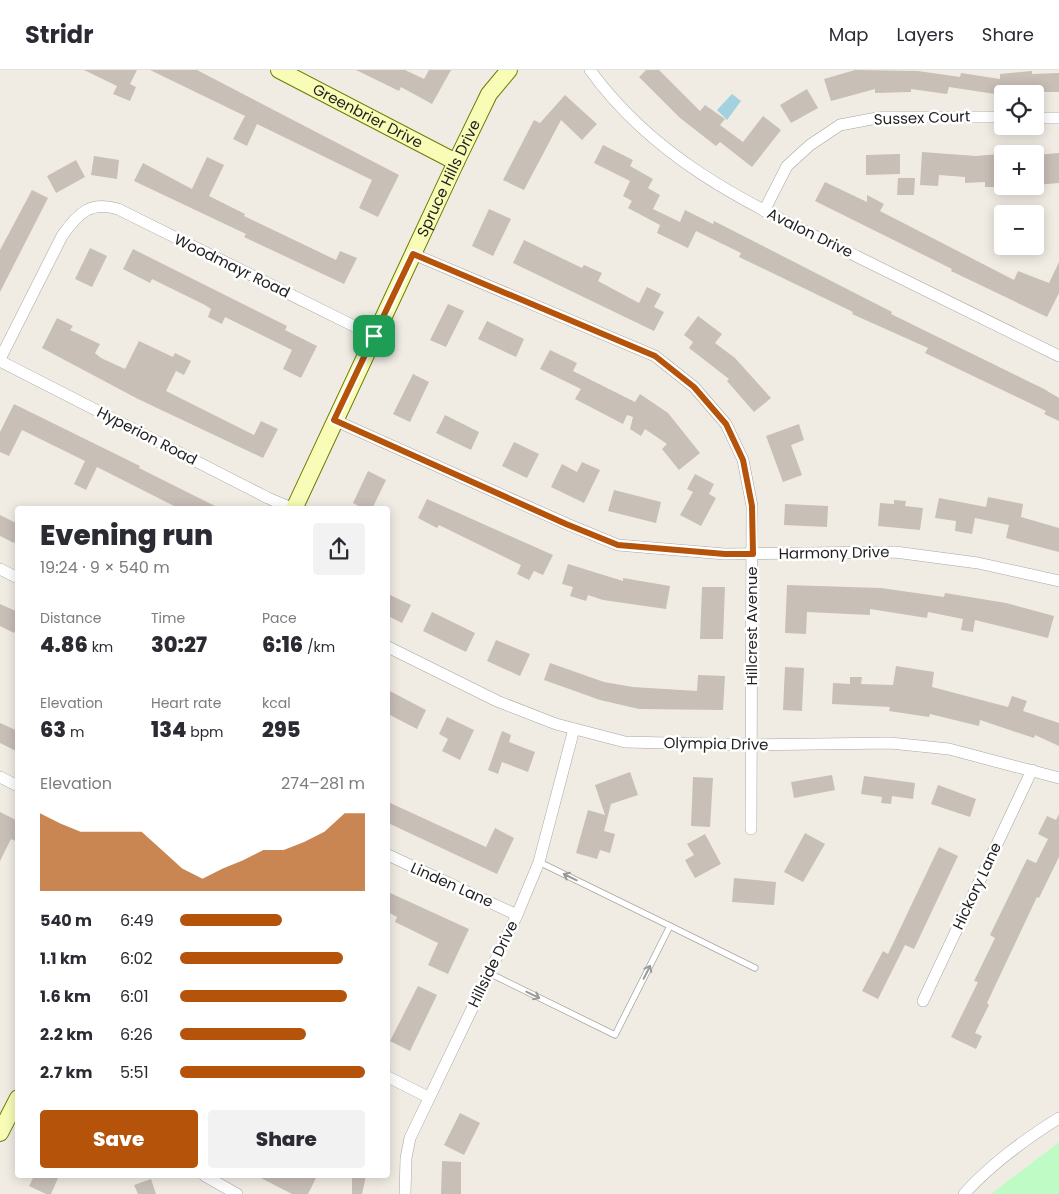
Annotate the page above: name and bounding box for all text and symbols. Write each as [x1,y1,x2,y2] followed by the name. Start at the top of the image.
[25,18,93,51] text: Stridr
[829,22,869,47] text: Map
[897,22,954,47] text: Layers
[982,22,1034,47] text: Share
[309,78,427,153] street label: Greenbrier Drive
[994,85,1044,255] map controls
[994,85,1044,135] button: locate
[873,105,971,130] street label: Sussex Court
[411,116,485,240] street label: Spruce Hills Drive
[994,145,1044,195] button: +
[764,203,857,262] street label: Avalon Drive
[994,205,1044,255] button: −
[171,228,294,303] street label: Woodmayr Road
[353,315,395,357] pin
[360,322,388,350] icon: arrive
[94,401,201,470] street label: Hyperion Road
[40,516,213,555] text: Evening run
[313,523,365,575] button: share
[778,541,890,564] street label: Harmony Drive
[40,556,170,579] text: 19:24 · 9 × 540 m
[741,566,762,686] street label: Hillcrest Avenue
[40,608,101,628] text: Distance
[151,608,185,628] text: Time
[262,608,297,628] text: Pace
[40,630,88,659] text: 4.86
[151,630,207,659] text: 30:27
[262,630,303,659] text: 6:16
[88,637,113,657] text: km
[303,637,335,657] text: /km
[40,693,103,713] text: Elevation
[151,693,221,713] text: Heart rate
[262,693,291,713] text: kcal
[40,715,66,744] text: 63
[151,715,186,744] text: 134
[262,715,300,744] text: 295
[66,722,84,742] text: m
[186,722,224,742] text: bpm
[663,732,769,755] street label: Olympia Drive
[40,772,112,795] text: Elevation
[281,772,365,795] text: 274–281 m
[947,839,1006,933] street label: Hickory Lane
[408,857,497,912] street label: Linden Lane
[563,872,578,881] one-way arrow
[40,909,92,932] text: 540 m
[120,909,154,932] text: 6:49
[463,917,523,1011] street label: Hillside Drive
[40,947,87,970] text: 1.1 km
[120,947,153,970] text: 6:02
[643,965,652,980] one-way arrow
[40,985,91,1008] text: 1.6 km
[120,985,149,1008] text: 6:01
[525,990,540,1000] one-way arrow
[40,1023,93,1046] text: 2.2 km
[120,1023,153,1046] text: 6:26
[40,1061,92,1084] text: 2.7 km
[120,1061,149,1084] text: 5:51
[40,1110,198,1168] button: Save
[208,1110,365,1168] button: Share

